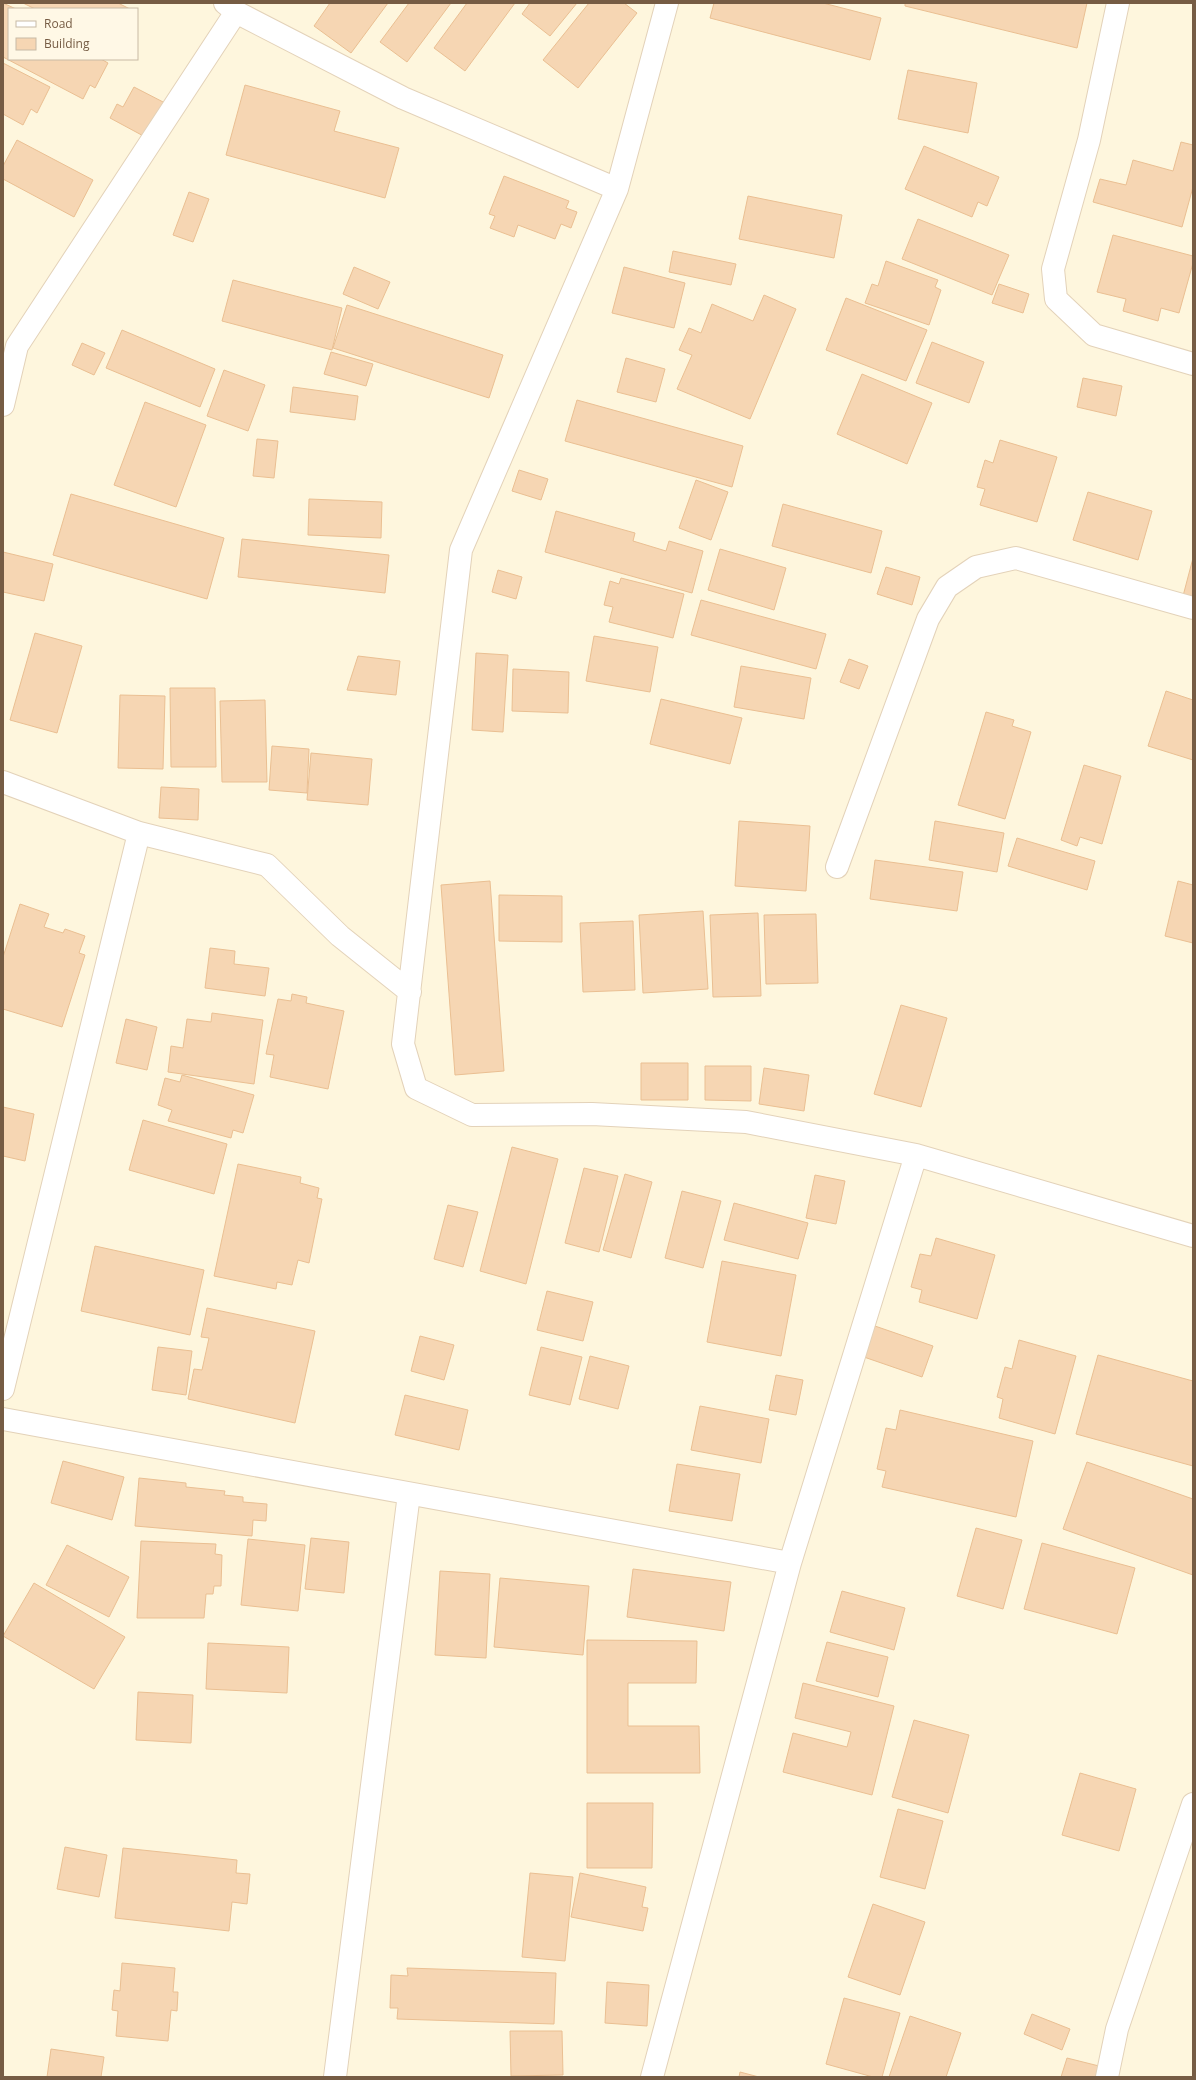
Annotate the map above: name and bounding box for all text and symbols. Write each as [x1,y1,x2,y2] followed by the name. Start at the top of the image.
[8,8,138,60] legend
[44,15,73,32] text: Road
[44,35,90,52] text: Building

